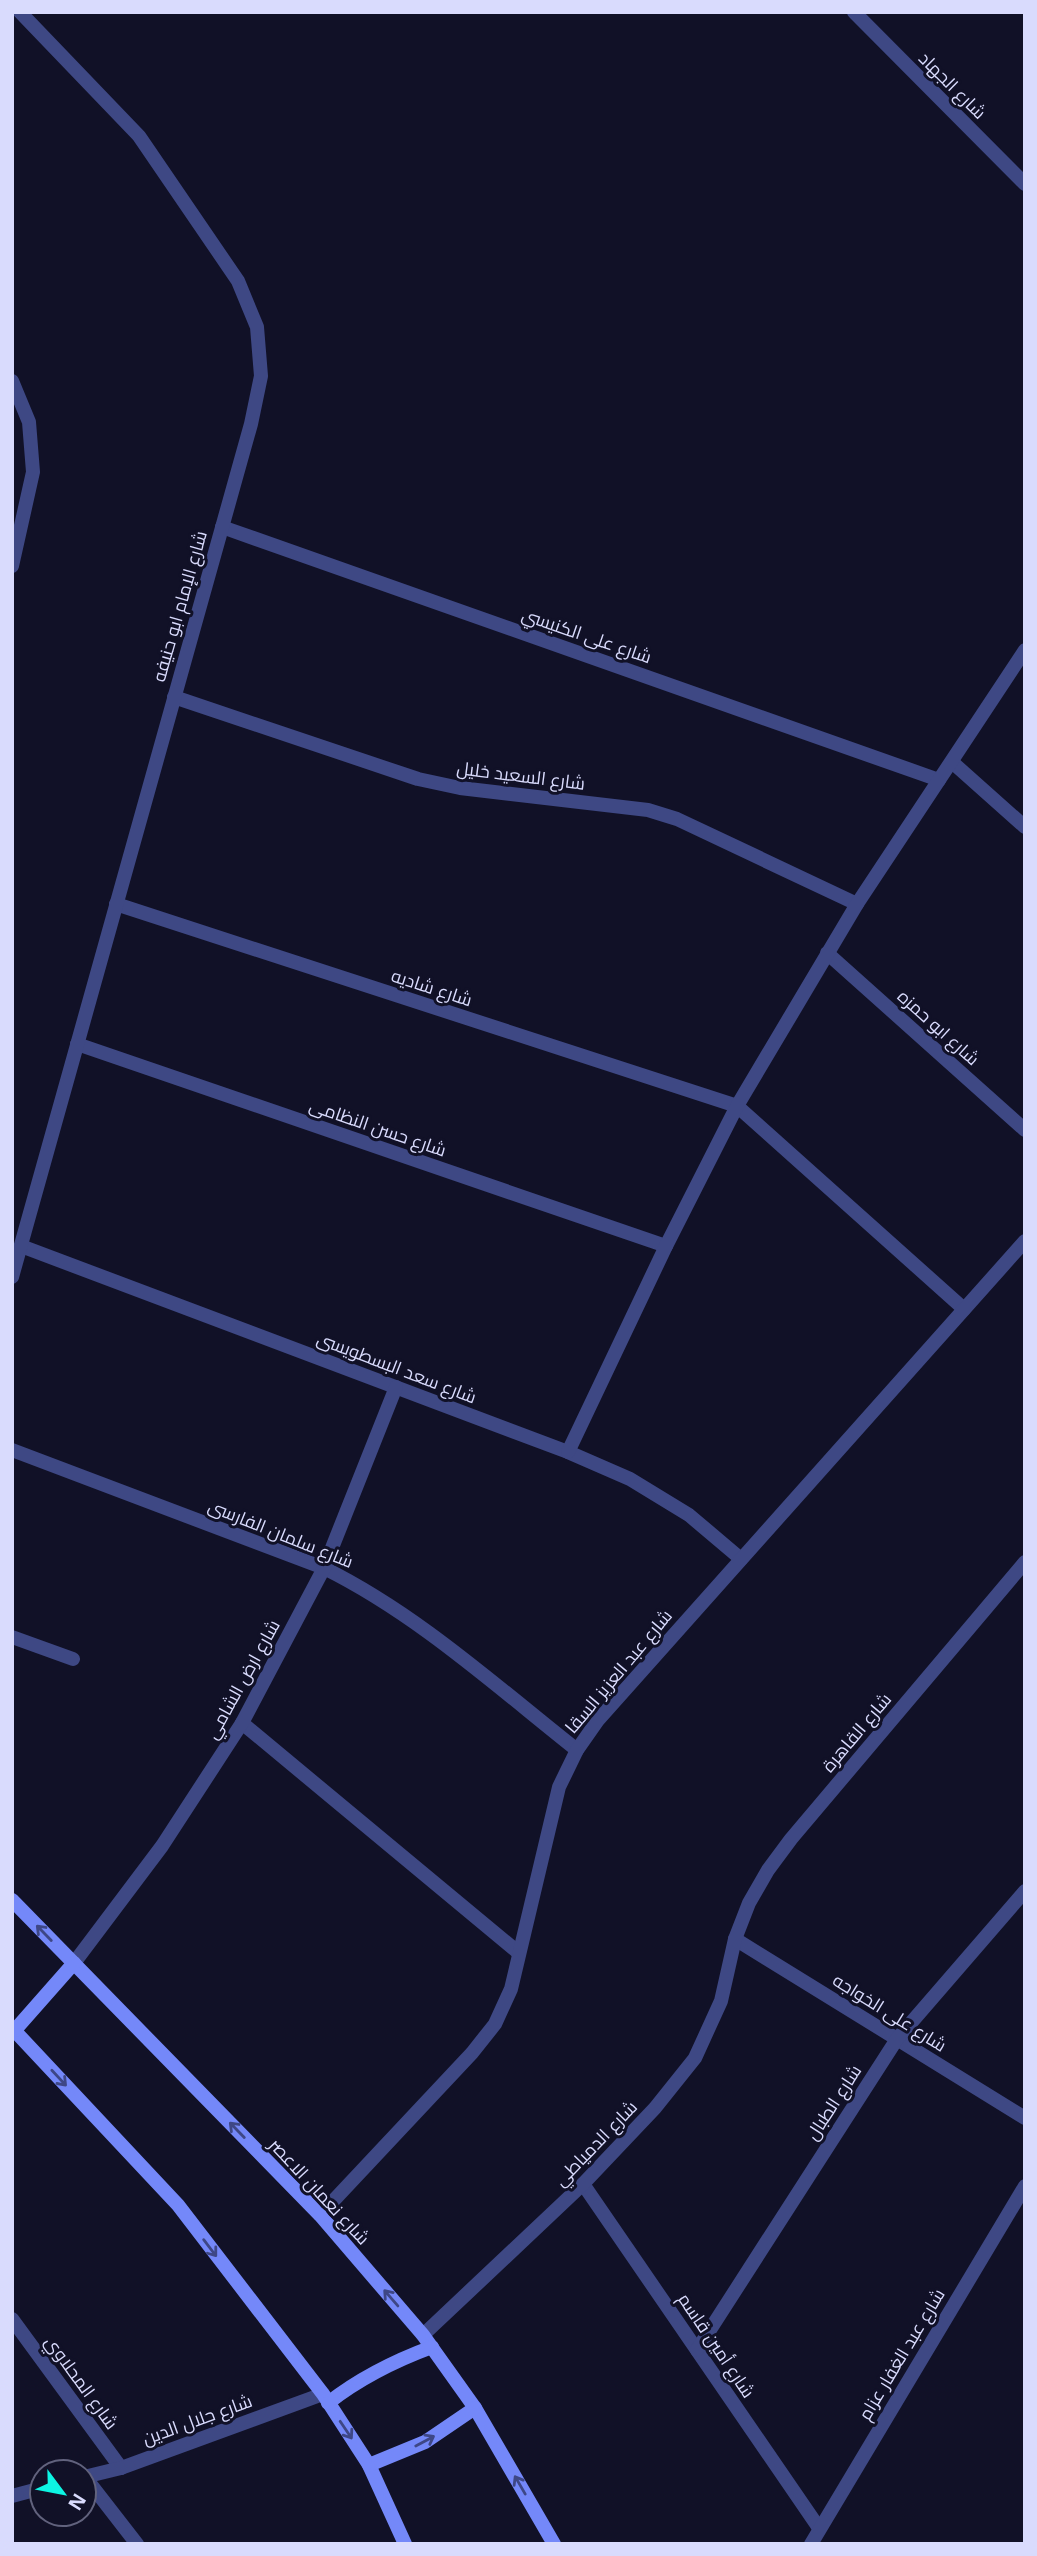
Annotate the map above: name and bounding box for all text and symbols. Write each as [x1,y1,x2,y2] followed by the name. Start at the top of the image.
[913,46,992,125] street label: شارع الجهاد
[146,528,213,685] street label: شارع الإمام ابو حنيفه
[518,602,655,670] street label: شارع على الكنيسي
[455,755,587,796] street label: شارع السعيد خليل
[388,963,475,1012] street label: شارع شاديه
[892,984,985,1071] street label: شارع ابو حمزه
[306,1092,450,1163] street label: شارع حسن النظامى
[313,1325,480,1409] street label: شارع سعد البسطويسى
[205,1493,357,1574] street label: شارع سلمان الفارسى
[559,1604,678,1739] street label: شارع عبد العزيز السقا
[199,1615,287,1745] street label: شارع ارض الشامي
[816,1687,897,1777] street label: شارع القاهرة
[35,1924,52,1941] one-way arrow
[828,1967,952,2057] street label: شارع على الخواجه
[800,2060,867,2145] street label: شارع الطبال
[51,2069,67,2087] one-way arrow
[548,2095,644,2193] street label: شارع الدمياطي
[229,2122,246,2139] one-way arrow
[263,2132,376,2250] street label: شارع نعمان الاعصر
[203,2238,218,2256] one-way arrow
[852,2284,951,2425] street label: شارع عبد الغفار عزام
[672,2288,761,2403] street label: شارع أمين قاسم
[383,2289,399,2307] one-way arrow
[37,2330,124,2435] street label: شارع المحلاوي
[139,2388,256,2451] street label: شارع جلال الدين
[339,2420,353,2439] one-way arrow
[414,2434,435,2448] one-way arrow
[28,2458,98,2528] north arrow
[513,2475,527,2495] one-way arrow
[62,2489,93,2515] text: N

